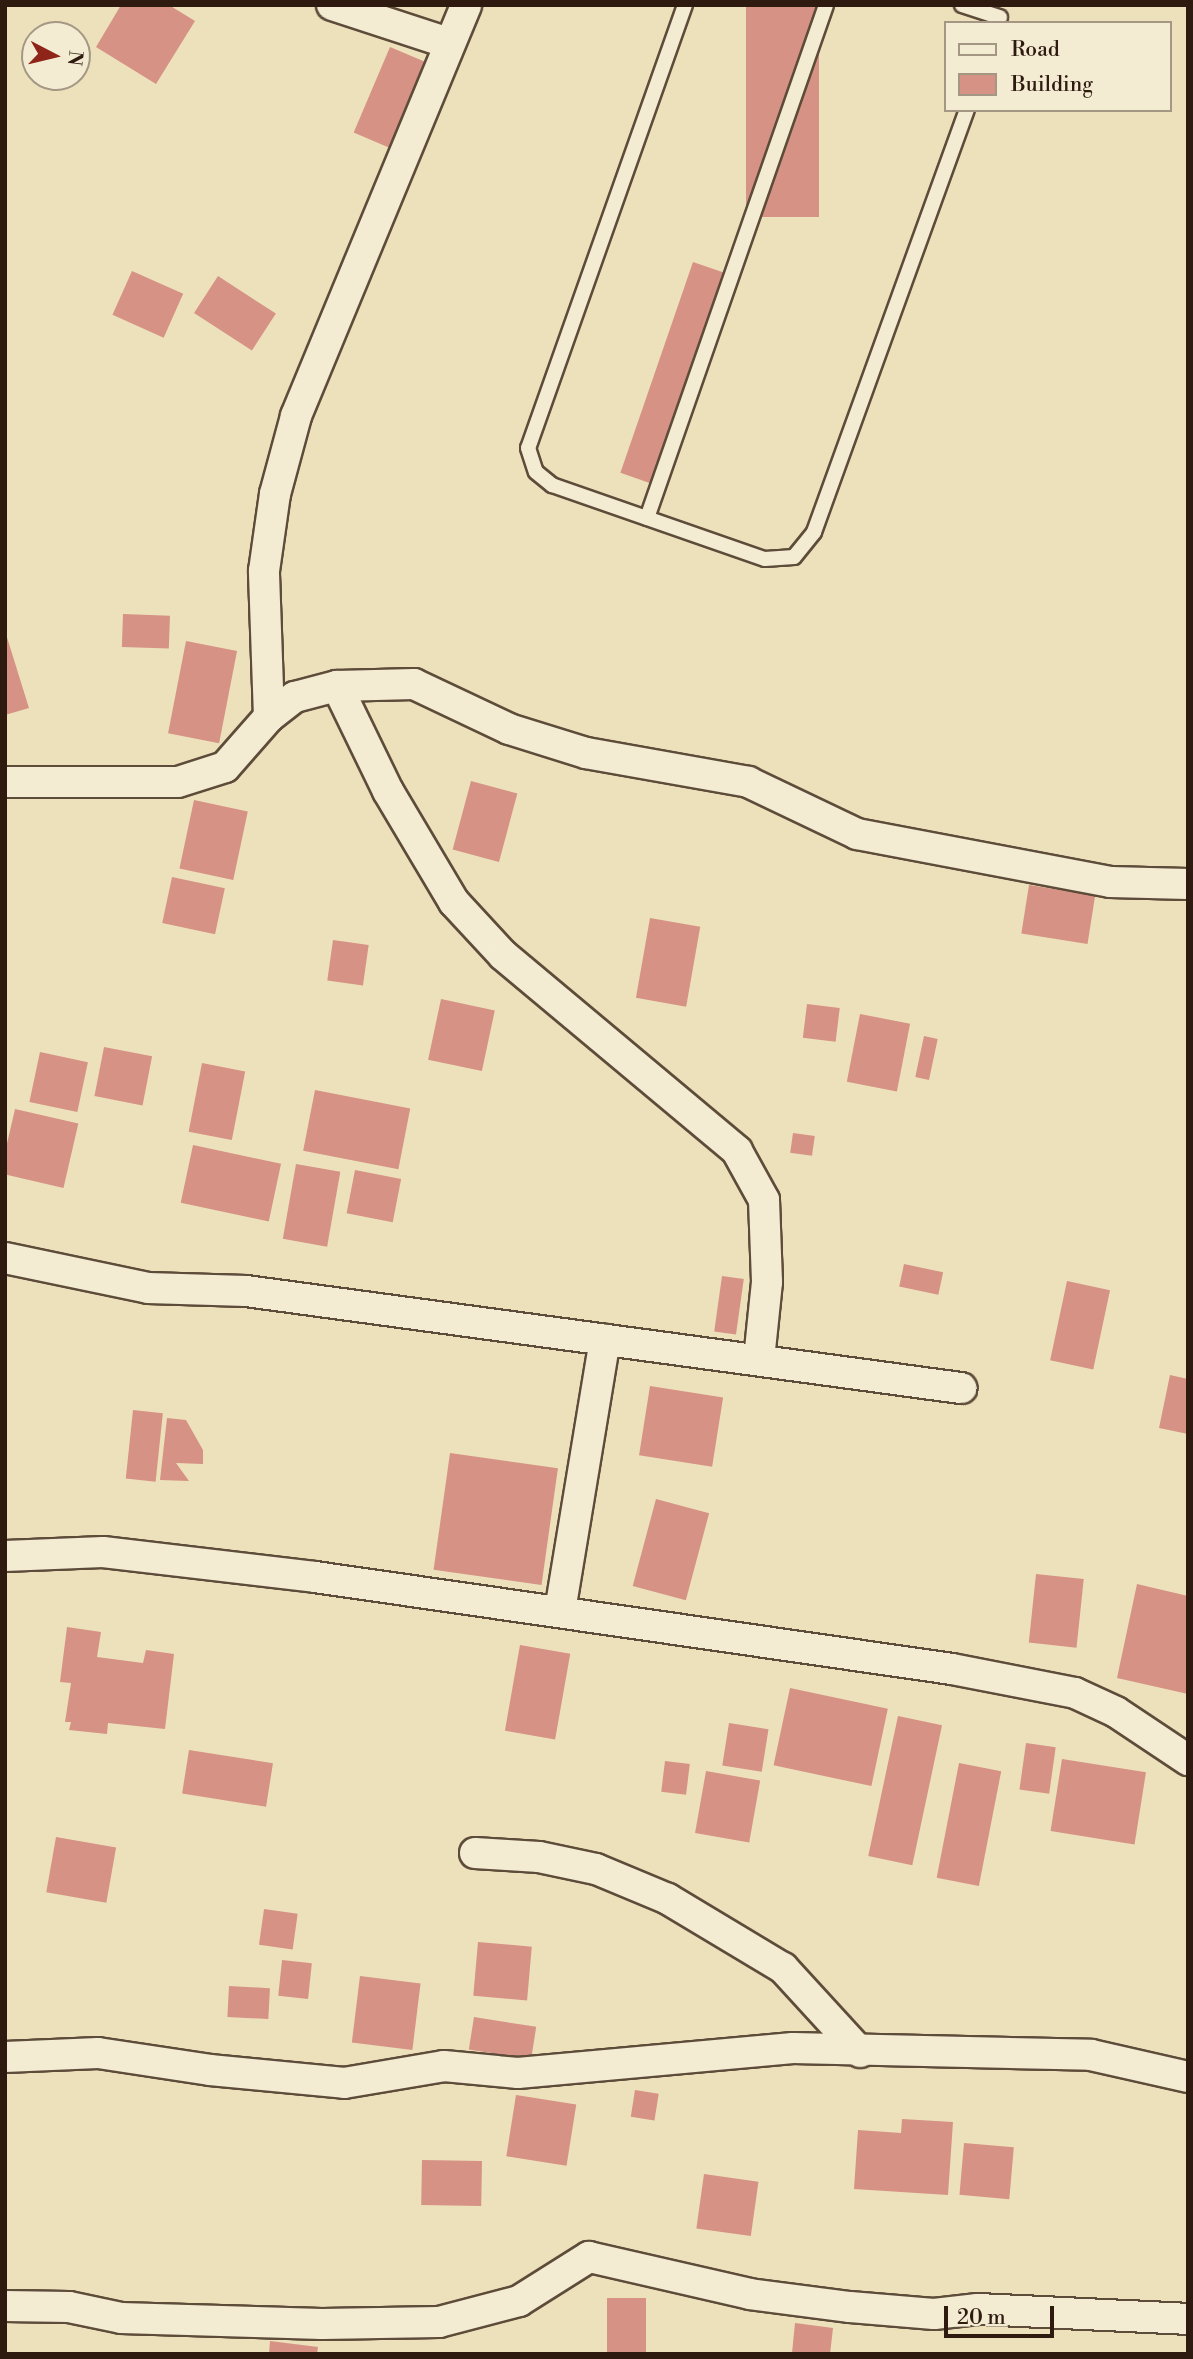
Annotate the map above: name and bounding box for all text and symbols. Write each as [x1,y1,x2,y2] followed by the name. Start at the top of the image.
[21,21,91,91] north arrow
[944,21,1172,112] legend
[1011,37,1060,63] text: Road
[62,49,88,67] text: N
[1011,72,1093,98] text: Building
[948,2292,1058,2336] scale bar
[957,2305,1006,2331] text: 20 m

